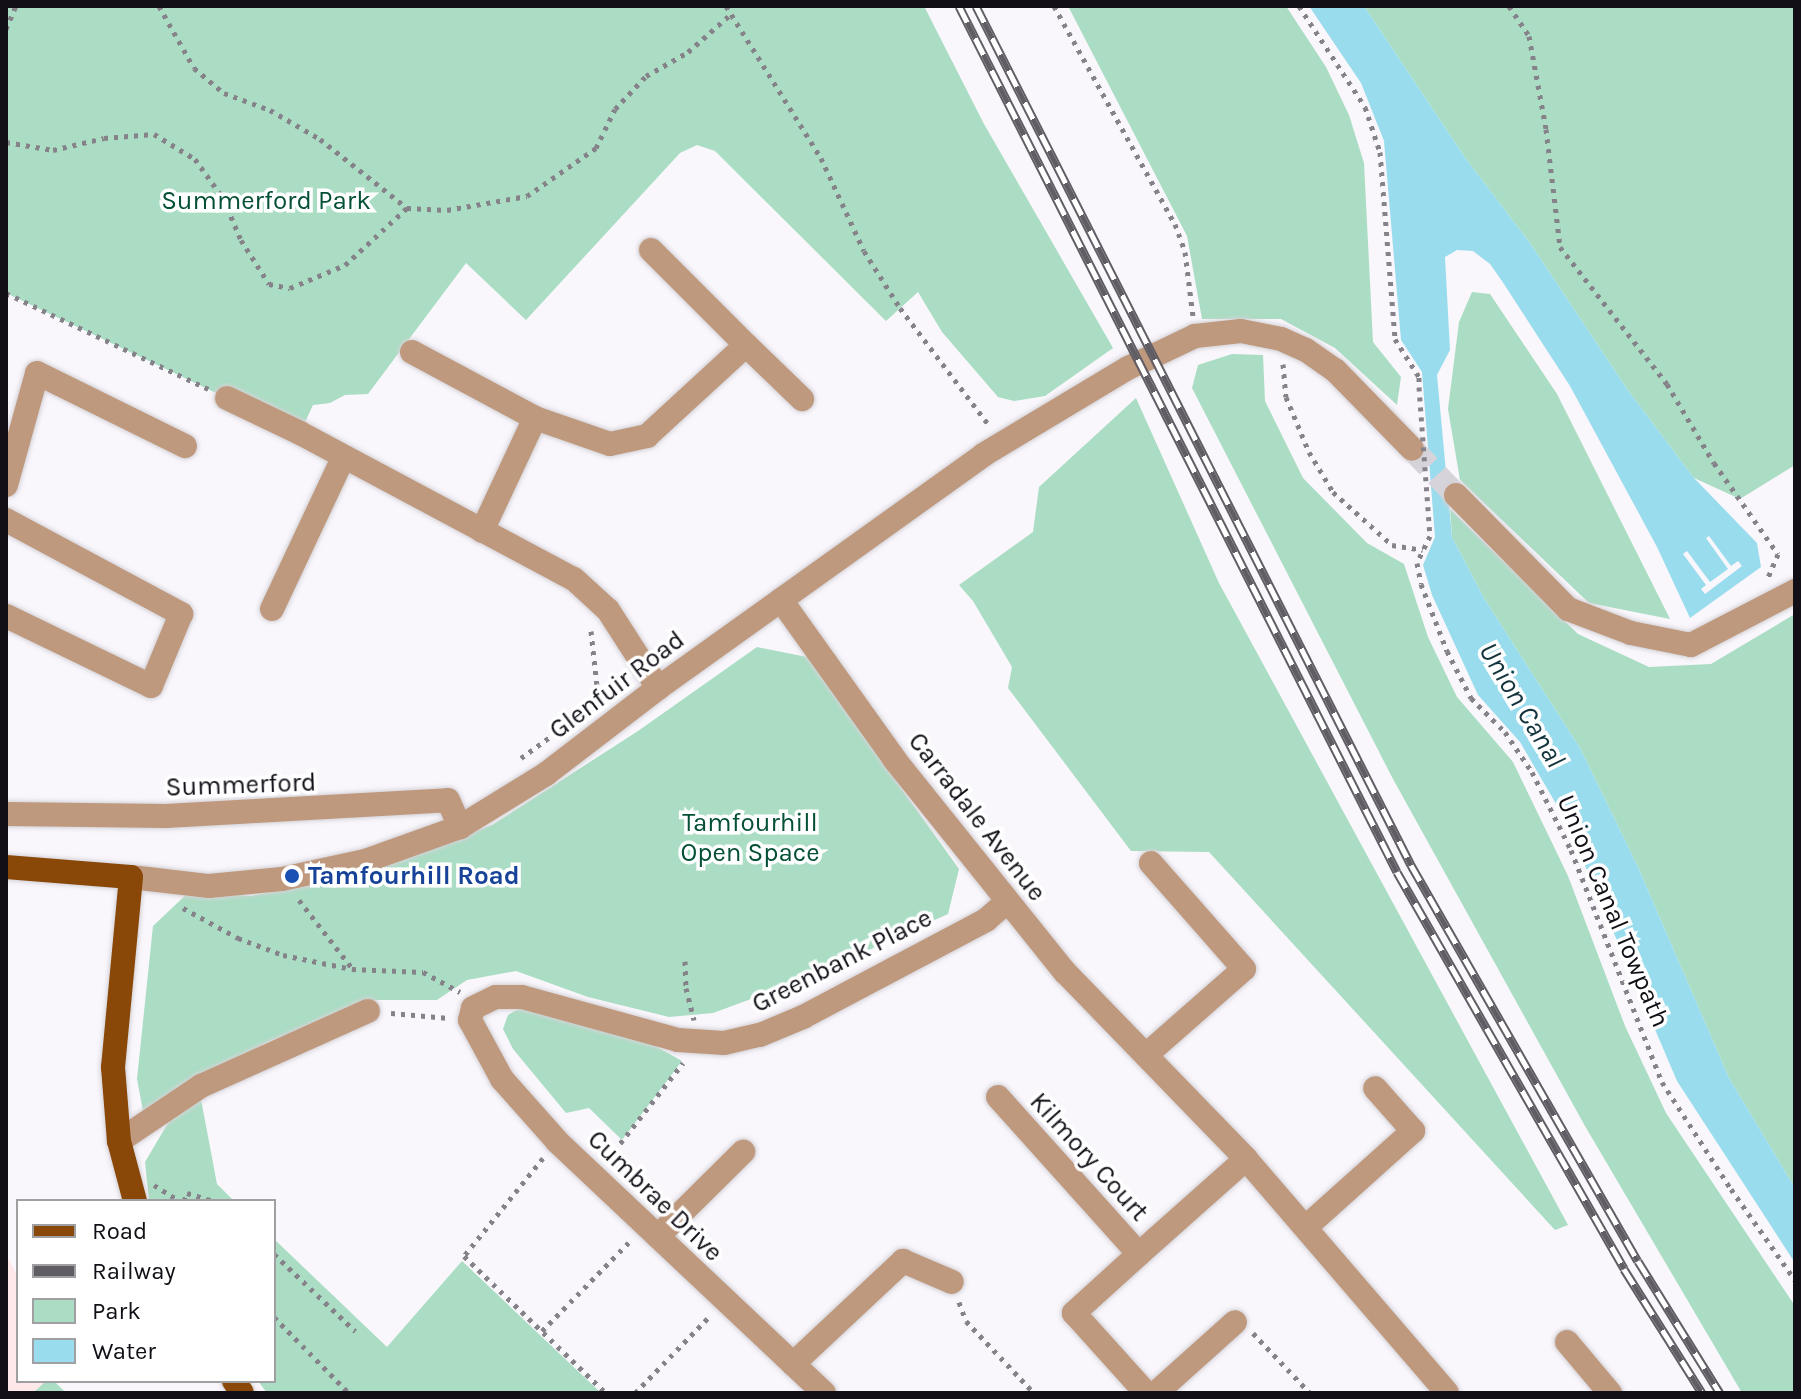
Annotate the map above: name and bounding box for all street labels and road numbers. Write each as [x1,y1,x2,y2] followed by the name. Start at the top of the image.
[543,624,691,746] street label: Glenfuir Road
[901,726,1053,908] street label: Carradale Avenue
[165,767,317,803] street label: Summerford
[1550,790,1676,1032] street label: Union Canal Towpath
[747,902,937,1020] street label: Greenbank Place
[1023,1086,1155,1228] street label: Kilmory Court
[581,1124,729,1268] street label: Cumbrae Drive

